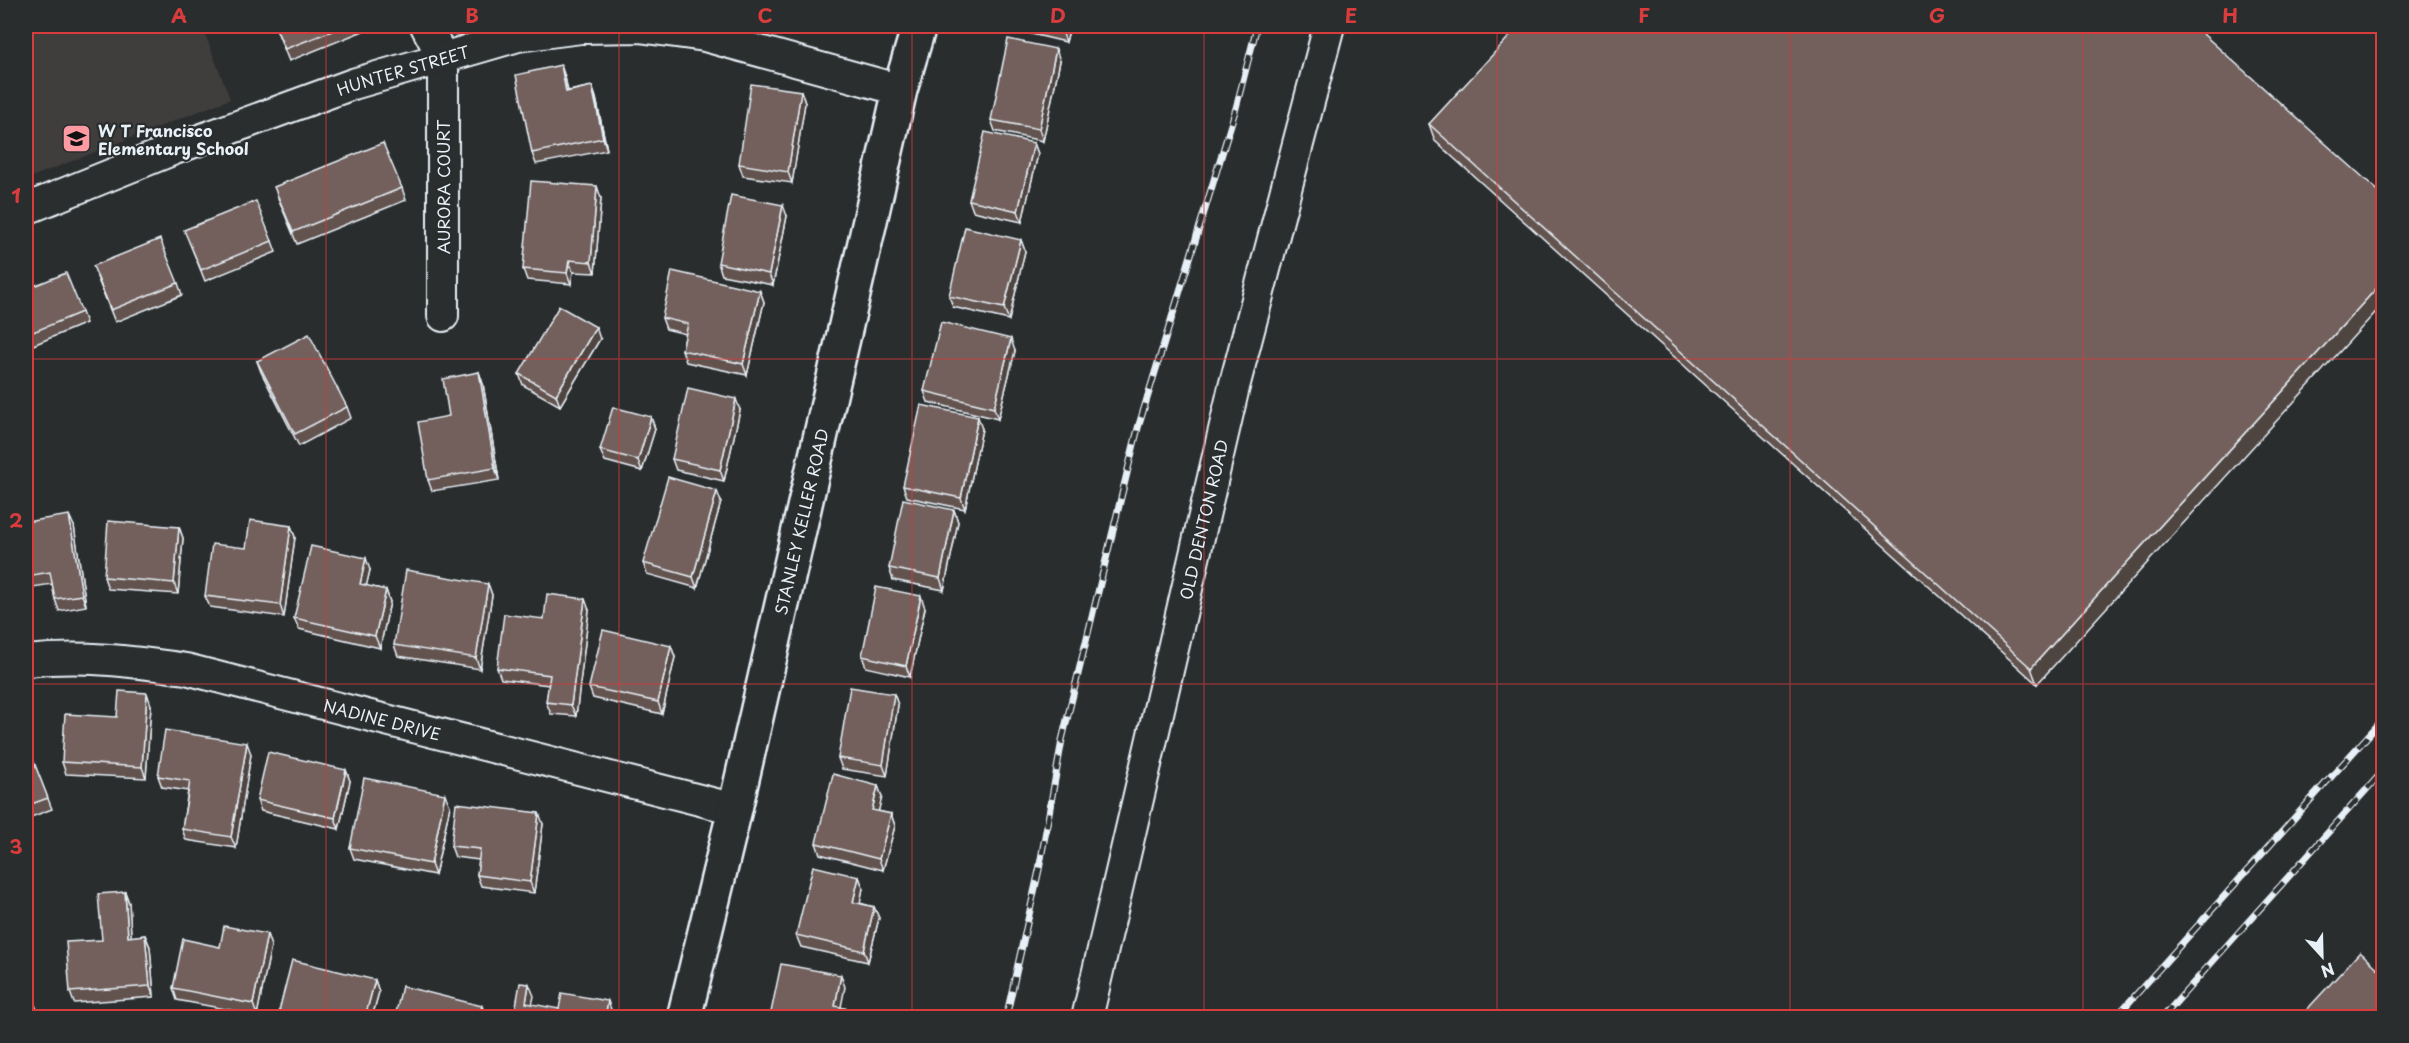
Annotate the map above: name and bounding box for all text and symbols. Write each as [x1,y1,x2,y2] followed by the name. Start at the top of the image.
[171,0,187,30] text: A
[465,0,479,30] text: B
[757,0,773,30] text: C
[1050,0,1066,30] text: D
[1345,0,1357,30] text: E
[1638,0,1650,30] text: F
[1929,0,1945,30] text: G
[2222,0,2238,30] text: H
[333,39,472,101] street label: HUNTER STREET
[98,118,249,160] place label: W T Francisco Elementary School
[431,120,455,254] street label: AURORA COURT
[61,123,93,155] school or university icon: W T Francisco Elementary School
[11,180,21,210] text: 1
[768,426,834,617] street label: STANLEY KELLER ROAD
[1173,437,1233,602] street label: OLD DENTON ROAD
[9,505,23,535] text: 2
[321,692,443,746] street label: NADINE DRIVE
[9,831,23,861] text: 3
[2292,926,2352,986] north arrow
[2318,957,2338,984] text: N

